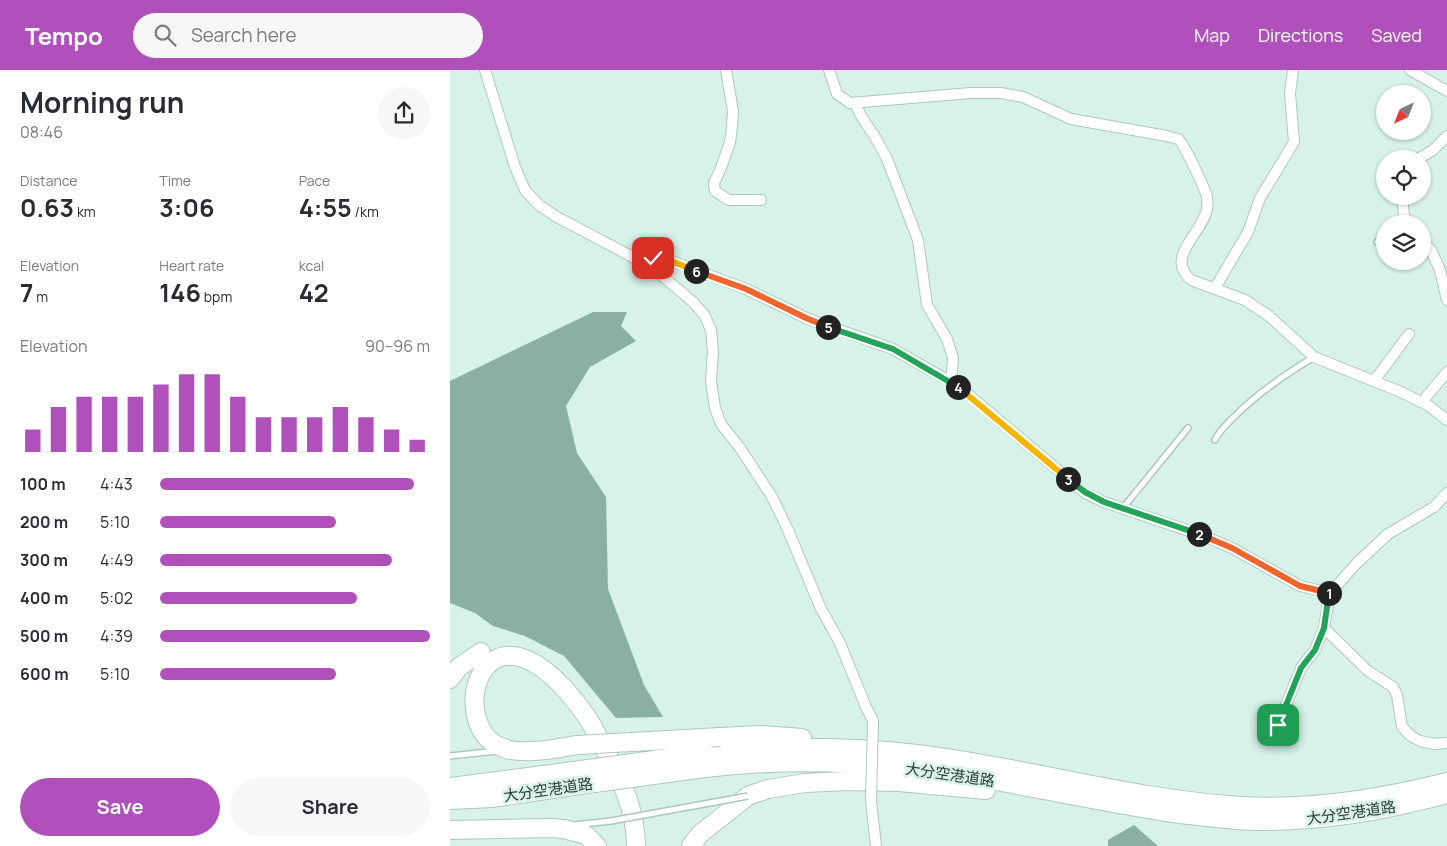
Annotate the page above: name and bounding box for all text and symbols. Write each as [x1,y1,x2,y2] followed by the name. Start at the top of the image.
[133,13,483,58] search box
[25,19,103,52] text: Tempo
[151,21,179,49] icon: search
[191,22,297,48] text: Search here
[1194,23,1230,47] text: Map
[1258,23,1343,47] text: Directions
[1371,23,1422,47] text: Saved
[20,83,184,121] text: Morning run
[1376,85,1431,140] north arrow
[1376,85,1431,270] map controls
[378,87,430,139] button: share
[20,121,63,143] text: 08:46
[1376,150,1431,205] button: locate
[20,171,77,190] text: Distance
[159,171,191,190] text: Time
[299,171,330,190] text: Pace
[20,190,74,225] text: 0.63
[159,190,214,225] text: 3:06
[299,190,352,225] text: 4:55
[74,202,96,221] text: km
[352,202,379,221] text: /km
[1376,215,1431,270] button: layers
[632,237,674,279] pin
[639,244,667,272] icon: check
[20,256,79,275] text: Elevation
[159,256,224,275] text: Heart rate
[299,256,324,275] text: kcal
[684,258,708,284] pin: 6
[692,262,701,281] text: 6
[20,275,33,310] text: 7
[159,275,201,310] text: 146
[299,275,329,310] text: 42
[33,287,48,306] text: m
[201,287,232,306] text: bpm
[816,314,840,340] pin: 5
[824,318,833,337] text: 5
[20,335,88,357] text: Elevation
[365,335,430,357] text: 90–96 m
[946,374,970,400] pin: 4
[954,378,963,397] text: 4
[1056,466,1080,492] pin: 3
[1064,470,1073,489] text: 3
[20,473,66,495] text: 100 m
[100,473,133,495] text: 4:43
[20,511,68,533] text: 200 m
[100,511,130,533] text: 5:10
[1186,522,1212,546] pin: 2
[1195,525,1204,544] text: 2
[20,549,68,571] text: 300 m
[100,549,133,571] text: 4:49
[1316,580,1342,606] pin: 1
[1326,584,1333,603] text: 1
[20,587,68,609] text: 400 m
[100,587,133,609] text: 5:02
[20,625,68,647] text: 500 m
[100,625,133,647] text: 4:39
[20,663,69,685] text: 600 m
[100,663,130,685] text: 5:10
[1257,704,1299,746] pin
[1264,711,1292,739] icon: arrive
[904,758,996,791] street label: 大分空港道路
[502,773,594,806] street label: 大分空港道路
[20,778,220,836] button: Save
[230,778,430,836] button: Share
[1305,796,1397,829] street label: 大分空港道路

